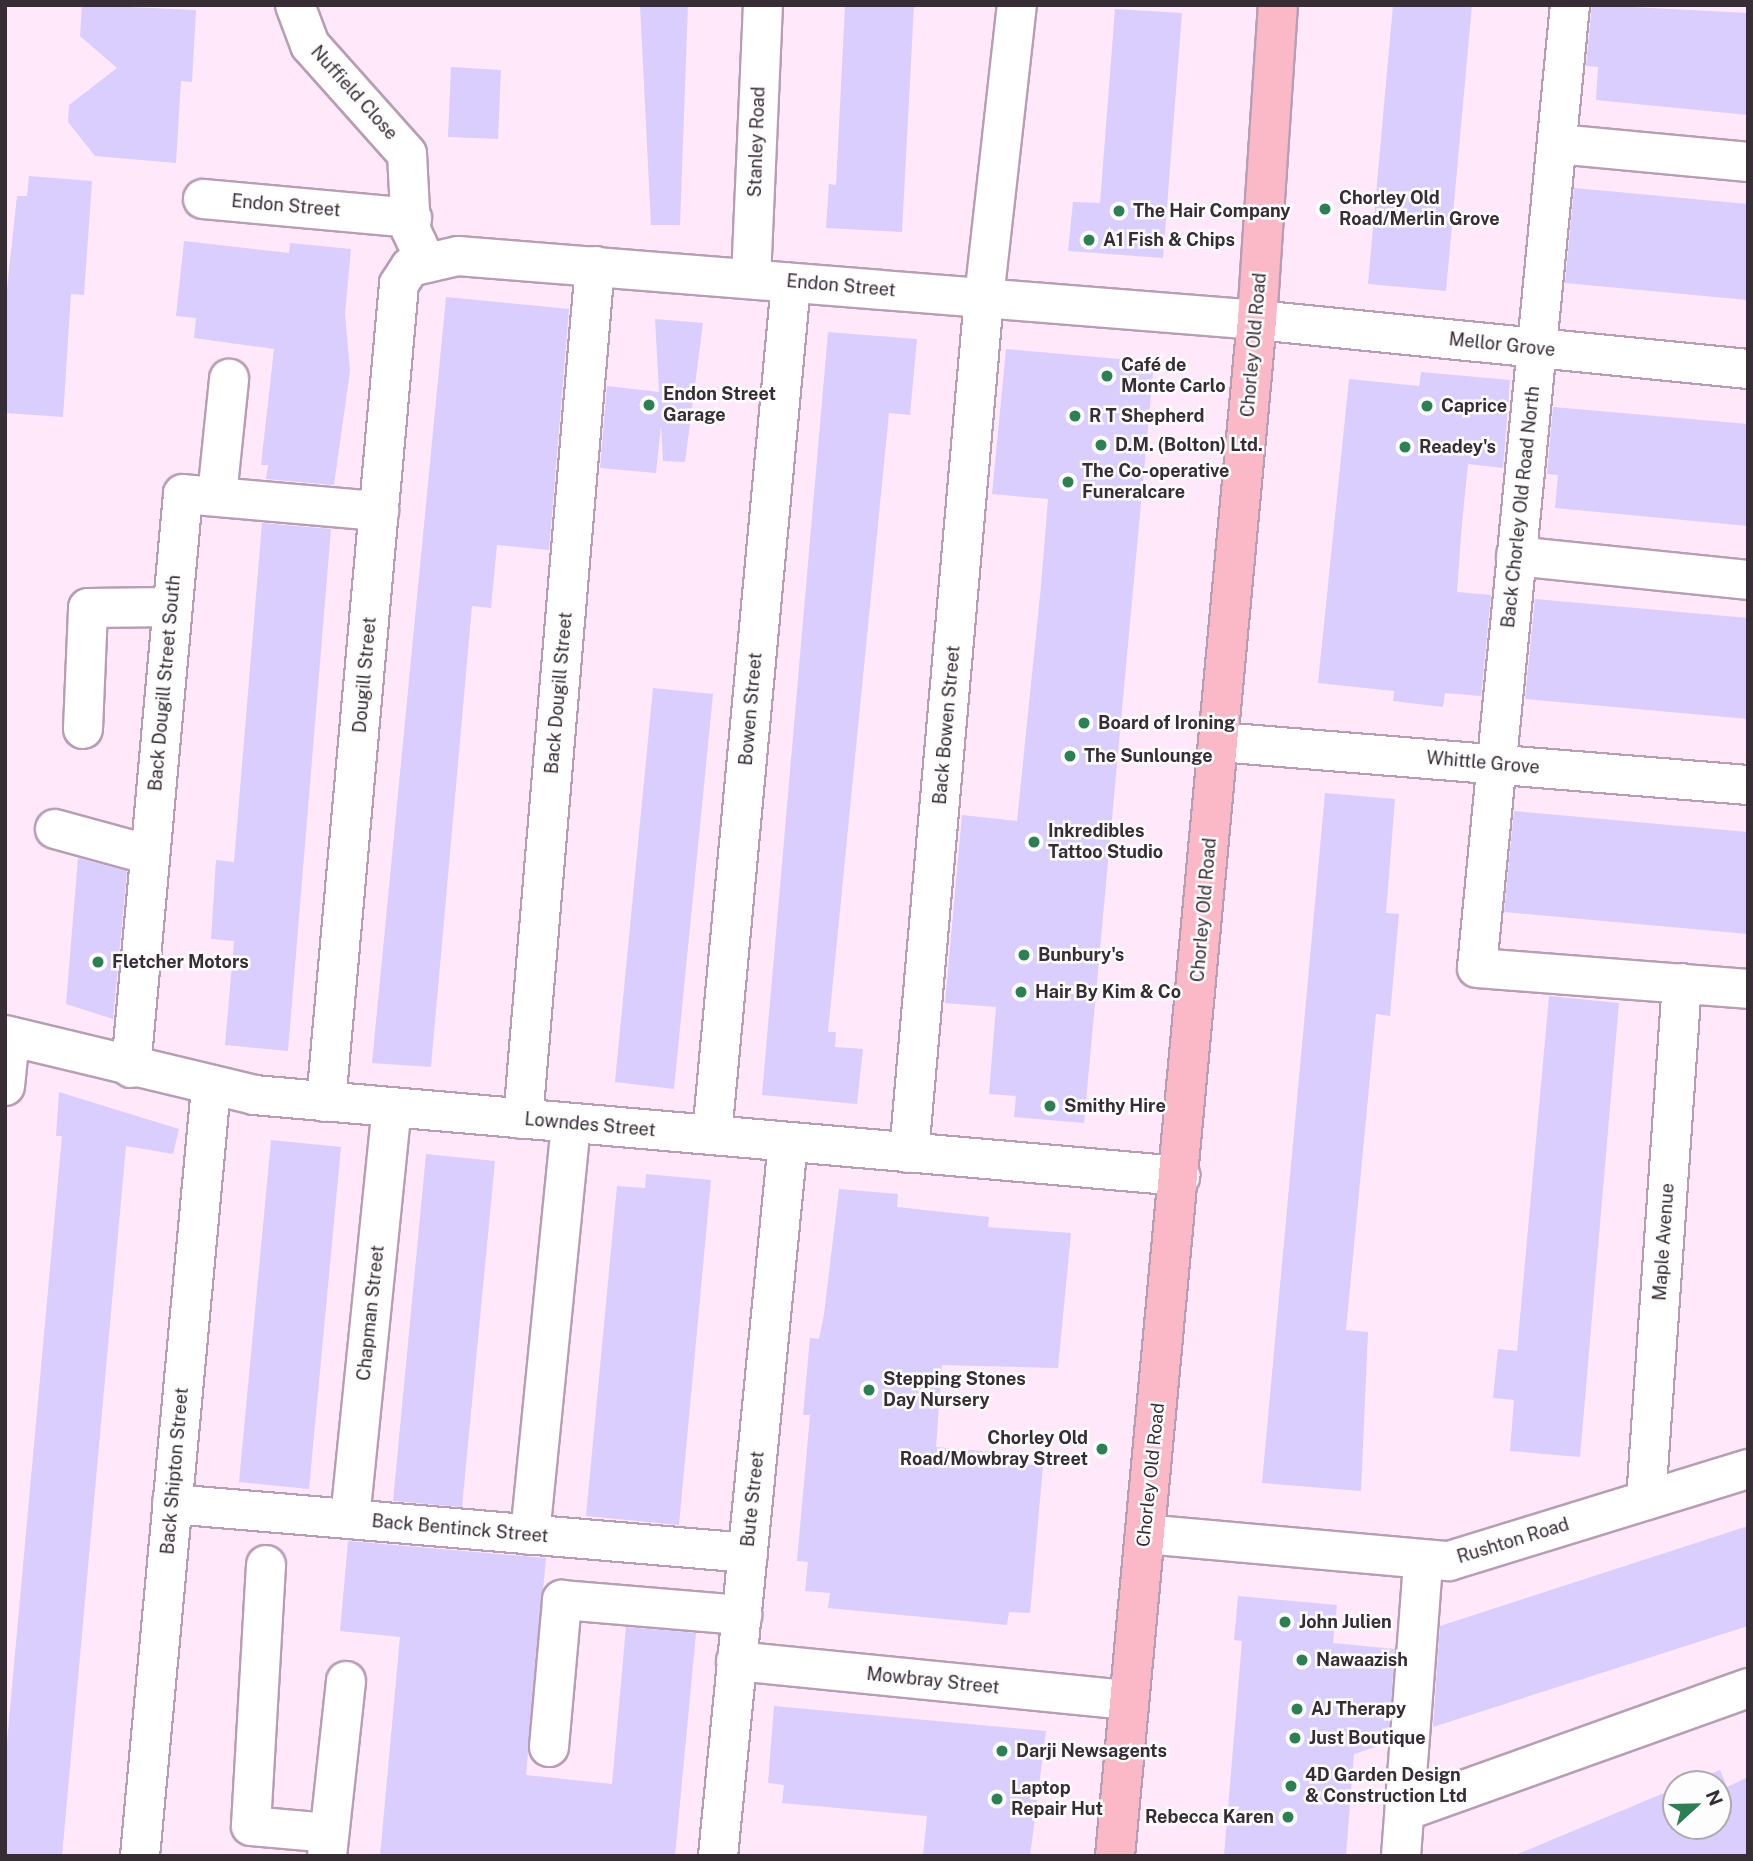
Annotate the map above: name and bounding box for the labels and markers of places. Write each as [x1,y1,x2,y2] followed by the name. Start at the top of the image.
[1339,188,1500,230] place label: Chorley Old Road/Merlin Grove
[1133,200,1291,222] place label: The Hair Company
[1317,201,1333,217] marker: Chorley Old Road/Merlin Grove
[1111,203,1127,219] marker: The Hair Company
[1103,229,1235,251] place label: A1 Fish & Chips
[1081,232,1097,248] marker: A1 Fish & Chips
[1121,355,1226,398] place label: Café de Monte Carlo
[1099,368,1115,384] marker: Café de Monte Carlo
[663,384,776,426] place label: Endon Street Garage
[1441,395,1507,417] place label: Caprice
[641,397,657,413] marker: Endon Street Garage
[1419,398,1435,414] marker: Caprice
[1089,405,1205,427] place label: R T Shepherd
[1067,408,1083,424] marker: R T Shepherd
[1115,434,1263,456] place label: D.M. (Bolton) Ltd.
[1419,436,1496,458] place label: Readey's
[1093,437,1109,453] marker: D.M. (Bolton) Ltd.
[1397,439,1413,455] marker: Readey's
[1082,461,1230,504] place label: The Co-operative Funeralcare
[1060,474,1076,490] marker: The Co-operative Funeralcare
[1098,712,1235,734] place label: Board of Ironing
[1076,715,1092,731] marker: Board of Ironing
[1084,745,1213,767] place label: The Sunlounge
[1062,748,1078,764] marker: The Sunlounge
[1048,821,1163,864] place label: Inkredibles Tattoo Studio
[1026,834,1042,850] marker: Inkredibles Tattoo Studio
[1038,944,1124,966] place label: Bunbury's
[1016,947,1032,963] marker: Bunbury's
[112,951,249,973] place label: Fletcher Motors
[90,954,106,970] marker: Fletcher Motors
[1035,981,1181,1003] place label: Hair By Kim & Co
[1013,984,1029,1000] marker: Hair By Kim & Co
[1064,1095,1166,1117] place label: Smithy Hire
[1042,1098,1058,1114] marker: Smithy Hire
[883,1369,1026,1412] place label: Stepping Stones Day Nursery
[861,1382,877,1398] marker: Stepping Stones Day Nursery
[900,1428,1088,1470] place label: Chorley Old Road/Mowbray Street
[1094,1441,1110,1457] marker: Chorley Old Road/Mowbray Street
[1299,1611,1392,1633] place label: John Julien
[1277,1614,1293,1630] marker: John Julien
[1316,1649,1408,1671] place label: Nawaazish
[1294,1652,1310,1668] marker: Nawaazish
[1311,1698,1406,1720] place label: AJ Therapy
[1289,1701,1305,1717] marker: AJ Therapy
[1309,1727,1426,1749] place label: Just Boutique
[1287,1730,1303,1746] marker: Just Boutique
[1016,1740,1167,1762] place label: Darji Newsagents
[994,1743,1010,1759] marker: Darji Newsagents
[1305,1765,1467,1808] place label: 4D Garden Design & Construction Ltd
[1011,1778,1103,1820] place label: Laptop Repair Hut
[1283,1778,1299,1794] marker: 4D Garden Design & Construction Ltd
[989,1791,1005,1807] marker: Laptop Repair Hut
[1145,1806,1274,1828] place label: Rebecca Karen
[1280,1809,1296,1825] marker: Rebecca Karen

